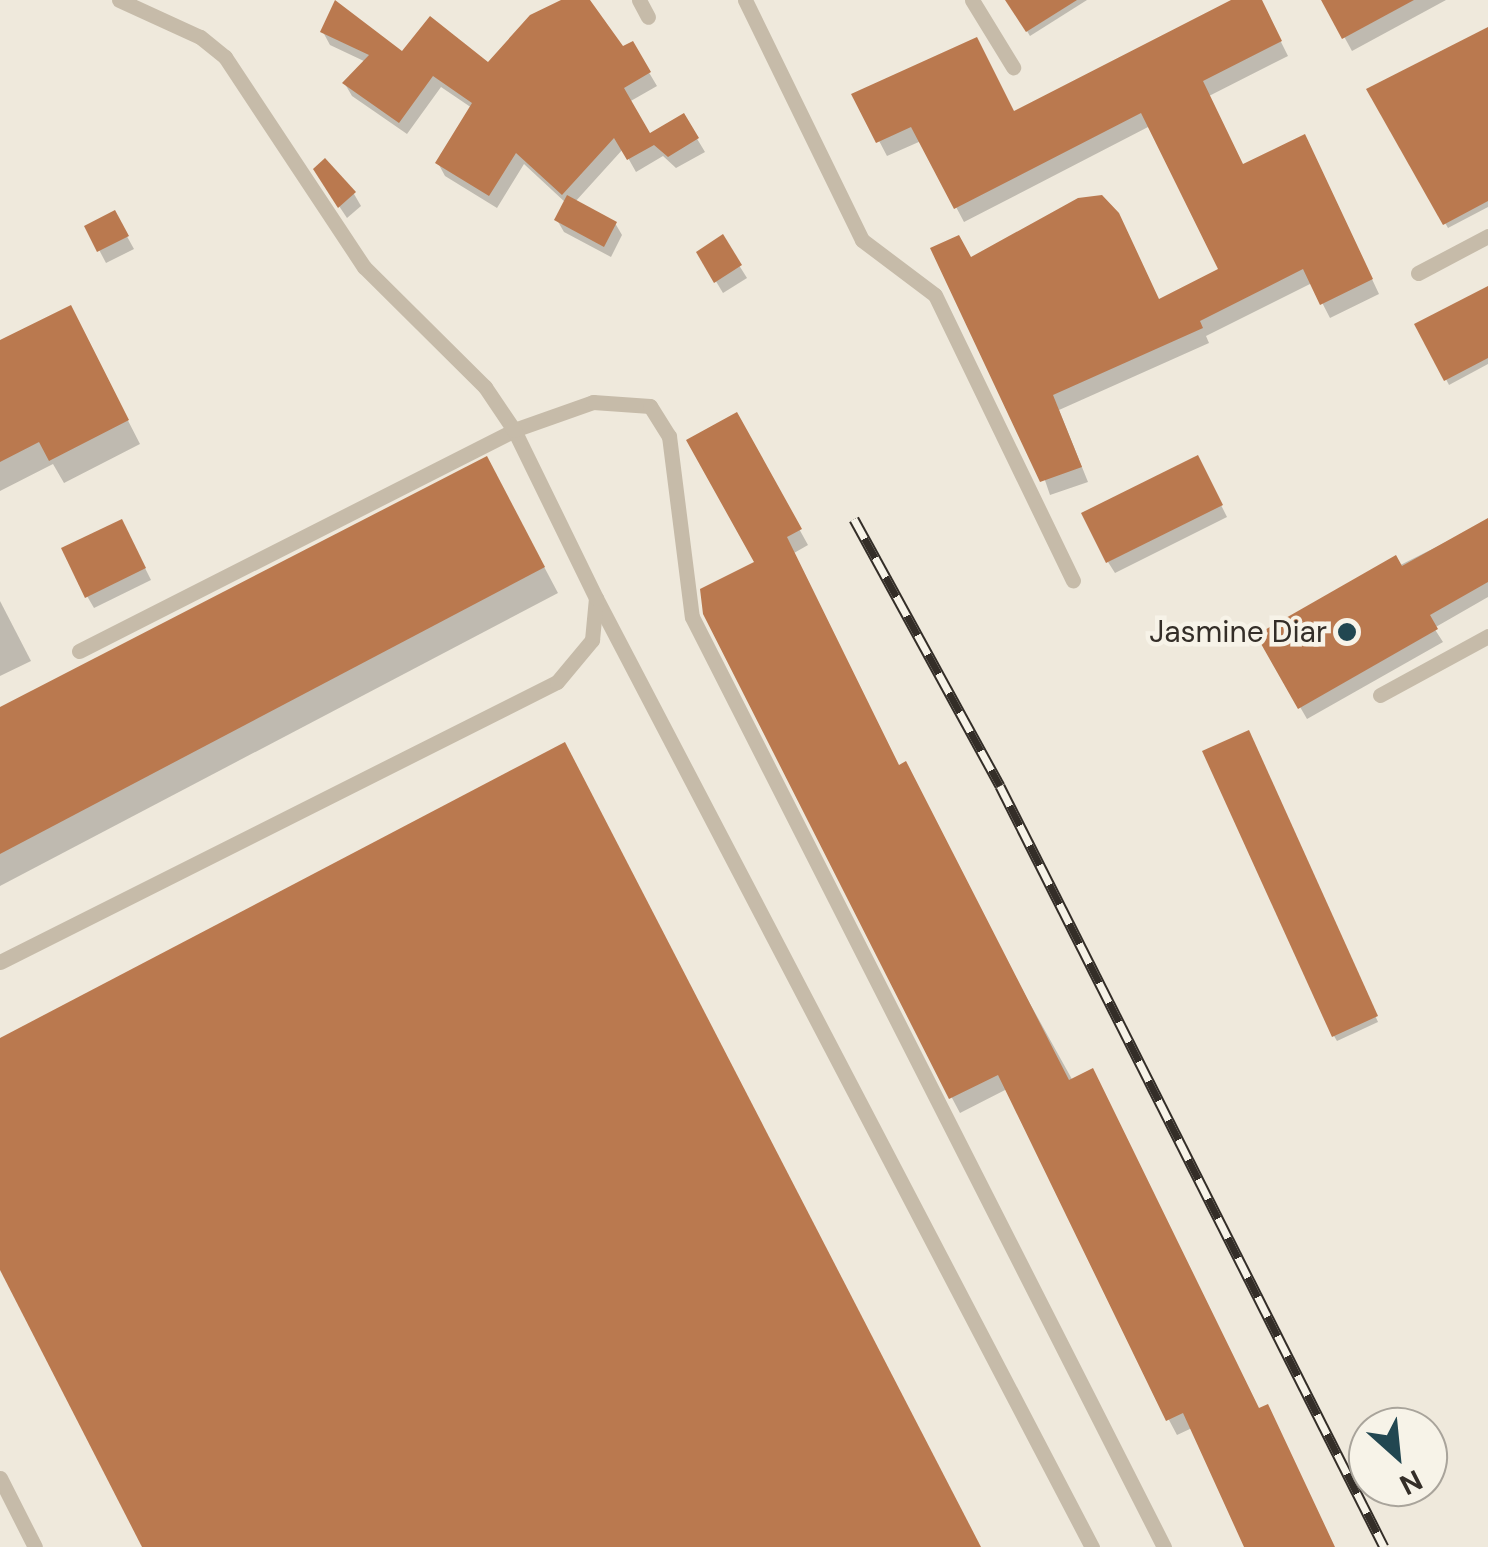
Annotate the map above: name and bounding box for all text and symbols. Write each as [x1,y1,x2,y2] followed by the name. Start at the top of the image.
[1149,614,1327,650] place label: Jasmine Diar
[1336,621,1358,643] marker: Jasmine Diar
[1348,1407,1448,1507] north arrow
[1393,1461,1428,1504] text: N

